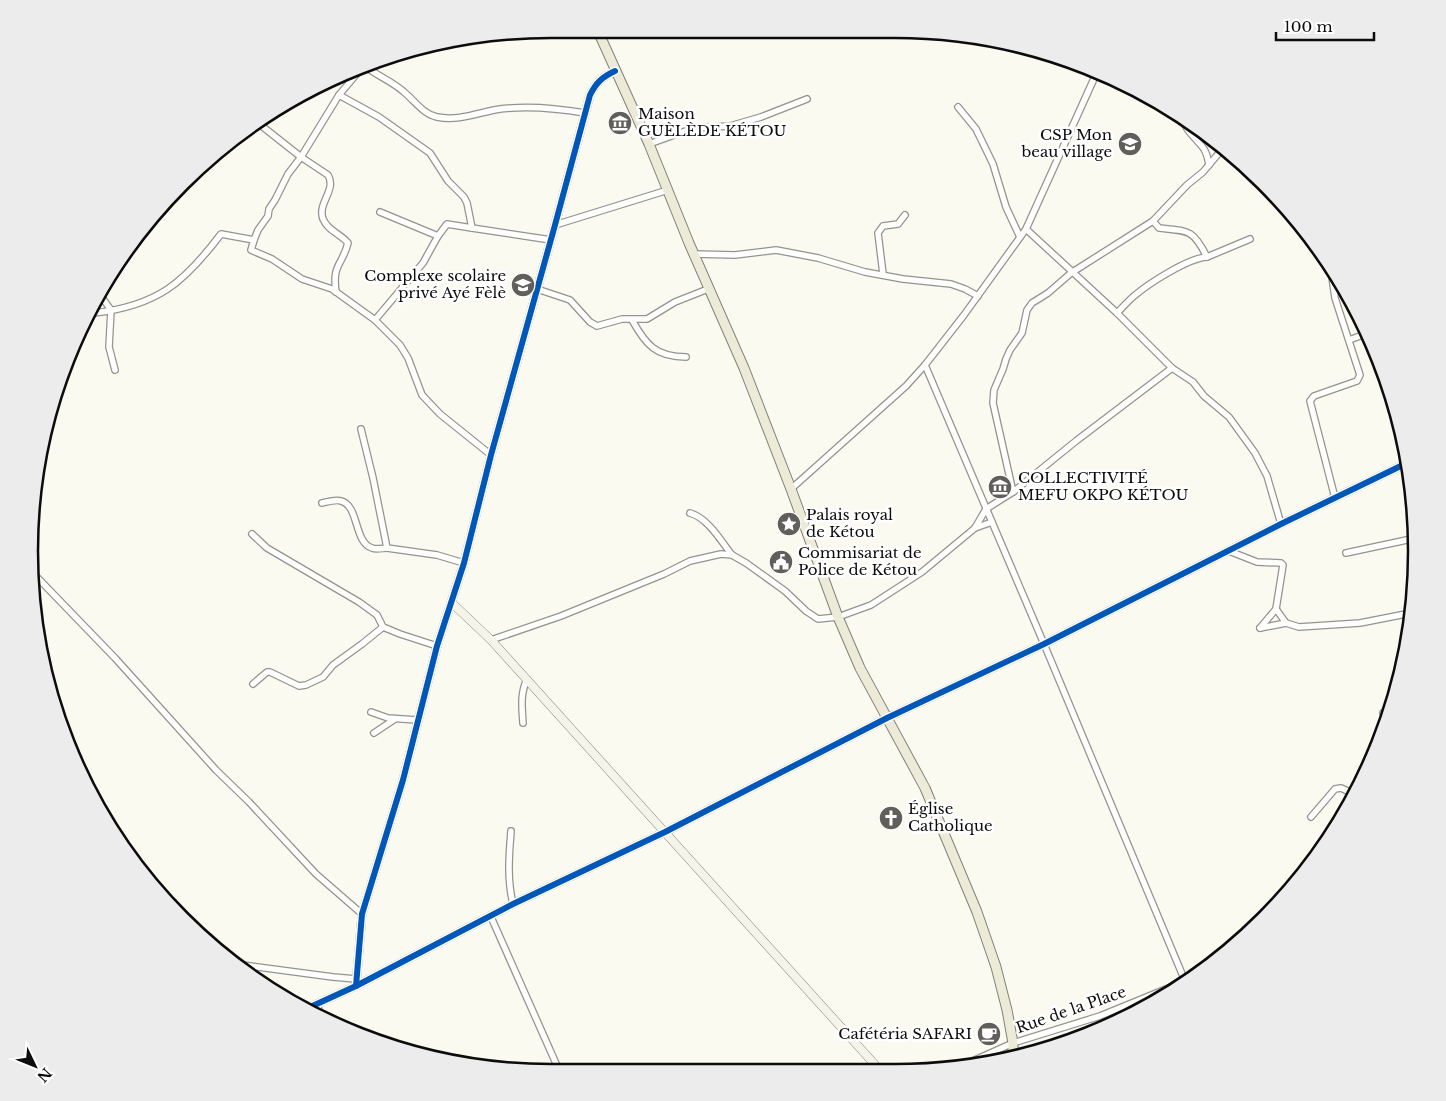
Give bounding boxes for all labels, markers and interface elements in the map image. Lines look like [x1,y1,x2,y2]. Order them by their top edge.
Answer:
scale bar [1276,10,1374,42]
text: 100 m [1284,17,1333,36]
place label: Maison GUÈLÈDE KÉTOU [638,104,786,140]
museum icon: Maison GUÈLÈDE KÉTOU [607,110,633,136]
place label: CSP Mon beau village [1021,125,1112,161]
school or university icon: CSP Mon beau village [1117,131,1143,157]
place label: Complexe scolaire privé Ayé Fèlè [364,266,506,302]
school or university icon: Complexe scolaire privé Ayé Fèlè [510,272,536,298]
place label: COLLECTIVITÉ MEFU OKPO KÉTOU [1018,468,1188,504]
museum icon: COLLECTIVITÉ MEFU OKPO KÉTOU [987,474,1013,500]
place label: Palais royal de Kétou [806,505,893,541]
place icon: Palais royal de Kétou [776,511,802,537]
place label: Commisariat de Police de Kétou [798,543,922,579]
public building icon: Commisariat de Police de Kétou [768,549,794,575]
place label: Église Catholique [908,799,993,835]
church icon: Église Catholique [878,805,904,831]
street label: Rue de la Place [1013,982,1128,1037]
cafe icon: Cafétéria SAFARI [976,1021,1002,1047]
place label: Cafétéria SAFARI [838,1024,972,1043]
north arrow [10,1041,60,1091]
text: N [33,1064,56,1086]

